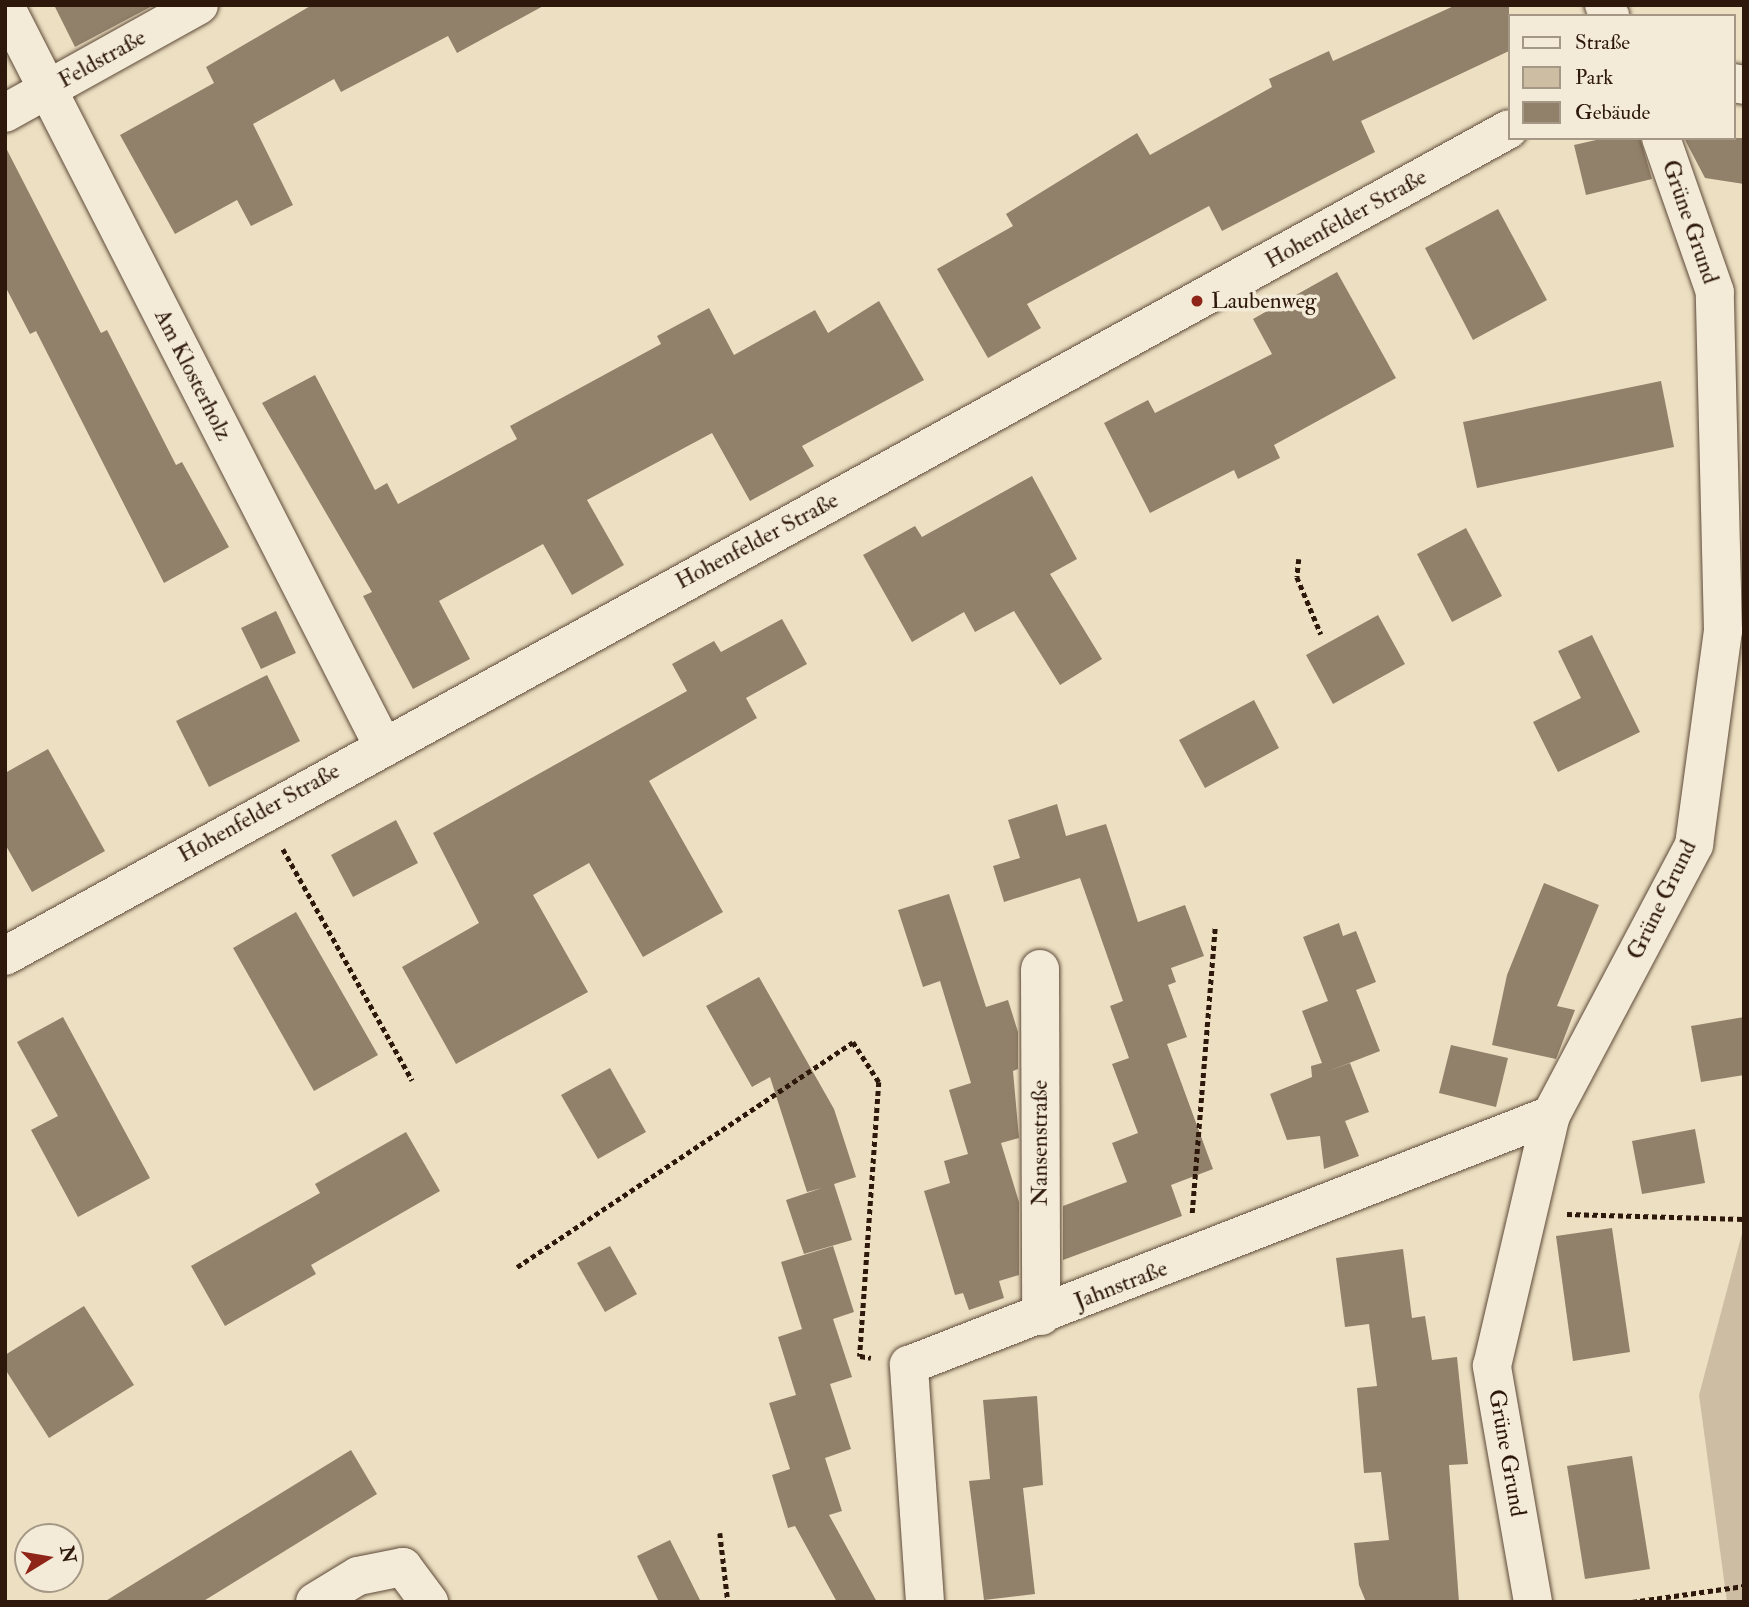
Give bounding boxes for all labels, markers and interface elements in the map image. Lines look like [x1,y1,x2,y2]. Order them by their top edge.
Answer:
legend [1508,14,1735,140]
street label: Feldstraße [53,24,151,94]
text: Straße [1575,29,1630,56]
text: Park [1575,64,1613,91]
text: Gebäude [1575,99,1650,126]
street label: Grüne Grund [1656,157,1724,287]
street label: Hohenfelder Straße [1260,163,1432,275]
place label: Laubenweg [1211,287,1316,315]
marker: Laubenweg [1189,293,1205,309]
street label: Am Klosterholz [148,305,238,445]
street label: Hohenfelder Straße [671,486,843,596]
street label: Hohenfelder Straße [173,757,345,869]
street label: Grüne Grund [1621,836,1703,964]
street label: Nansenstraße [1026,1080,1054,1206]
street label: Jahnstraße [1071,1255,1171,1315]
street label: Grüne Grund [1482,1387,1532,1519]
north arrow [14,1523,84,1593]
text: N [54,1544,81,1565]

